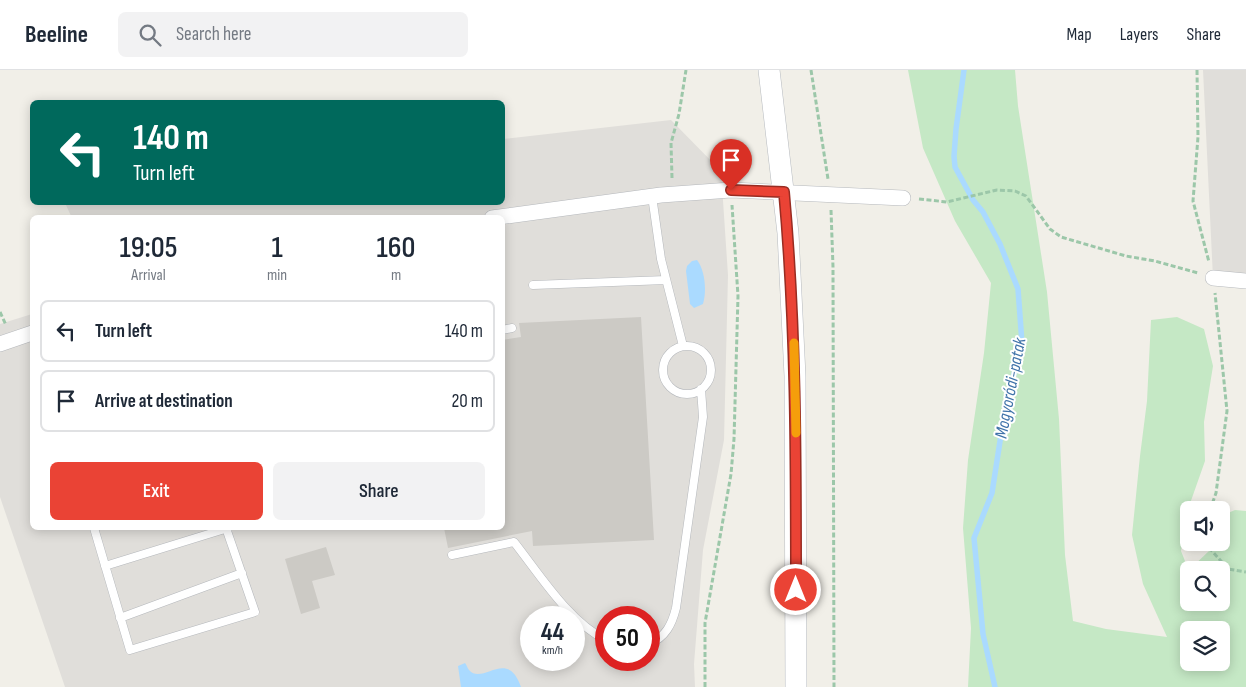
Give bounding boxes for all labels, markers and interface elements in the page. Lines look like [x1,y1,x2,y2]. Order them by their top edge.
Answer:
search box [118,12,468,57]
text: Beeline [25,20,88,49]
icon: search [136,21,164,49]
text: Search here [176,23,251,46]
text: Map [1067,24,1092,45]
text: Layers [1120,24,1159,45]
text: Share [1187,24,1221,45]
text: 140 m [133,117,209,160]
icon: left [50,120,115,185]
pin [710,139,752,190]
icon: arrive [717,146,745,174]
text: Turn left [133,160,195,187]
text: 19:05 [120,230,177,266]
text: 1 [271,230,283,266]
text: 160 [377,230,415,266]
text: Arrival [131,266,166,285]
text: min [267,266,287,285]
text: m [391,266,401,285]
icon: left [52,317,80,345]
text: Turn left [95,320,152,343]
text: 140 m [445,320,483,343]
water label: Mogyoródi-patak [990,335,1031,440]
icon: arrive [52,387,80,415]
text: Arrive at destination [95,390,233,413]
text: 20 m [451,390,483,413]
button: Exit [50,462,263,520]
button: Share [273,462,485,520]
map controls [1180,501,1230,671]
button: sound [1180,501,1230,551]
button: search [1180,561,1230,611]
position arrow [769,563,821,615]
speed limit sign: 50 [595,606,660,671]
text: 44 [541,617,564,648]
button: layers [1180,621,1230,671]
text: km/h [542,643,563,658]

